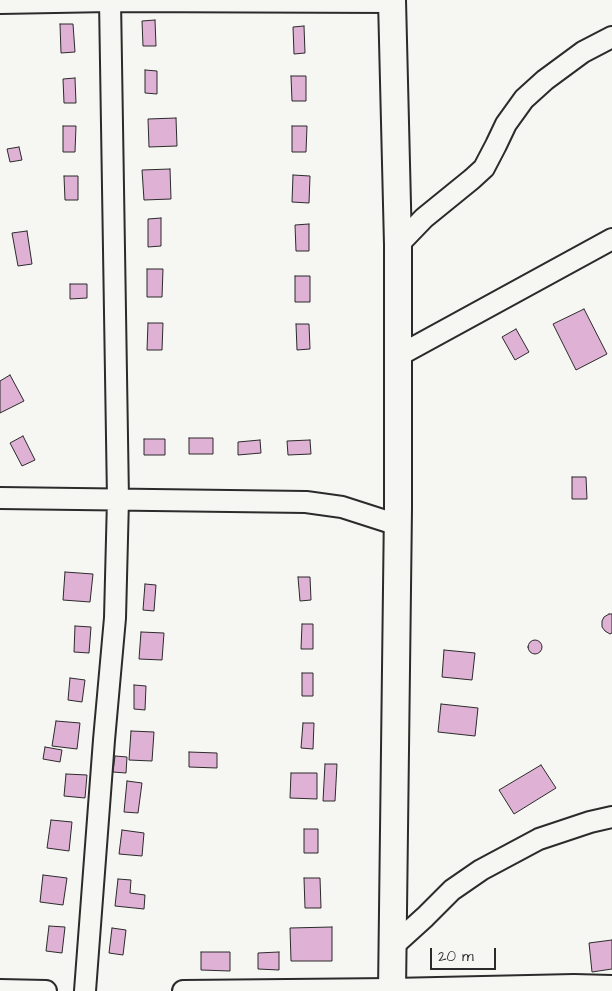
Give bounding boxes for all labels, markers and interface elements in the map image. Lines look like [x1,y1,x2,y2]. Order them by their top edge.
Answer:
scale bar [432,938,498,970]
text: 20 m [438,946,474,967]

